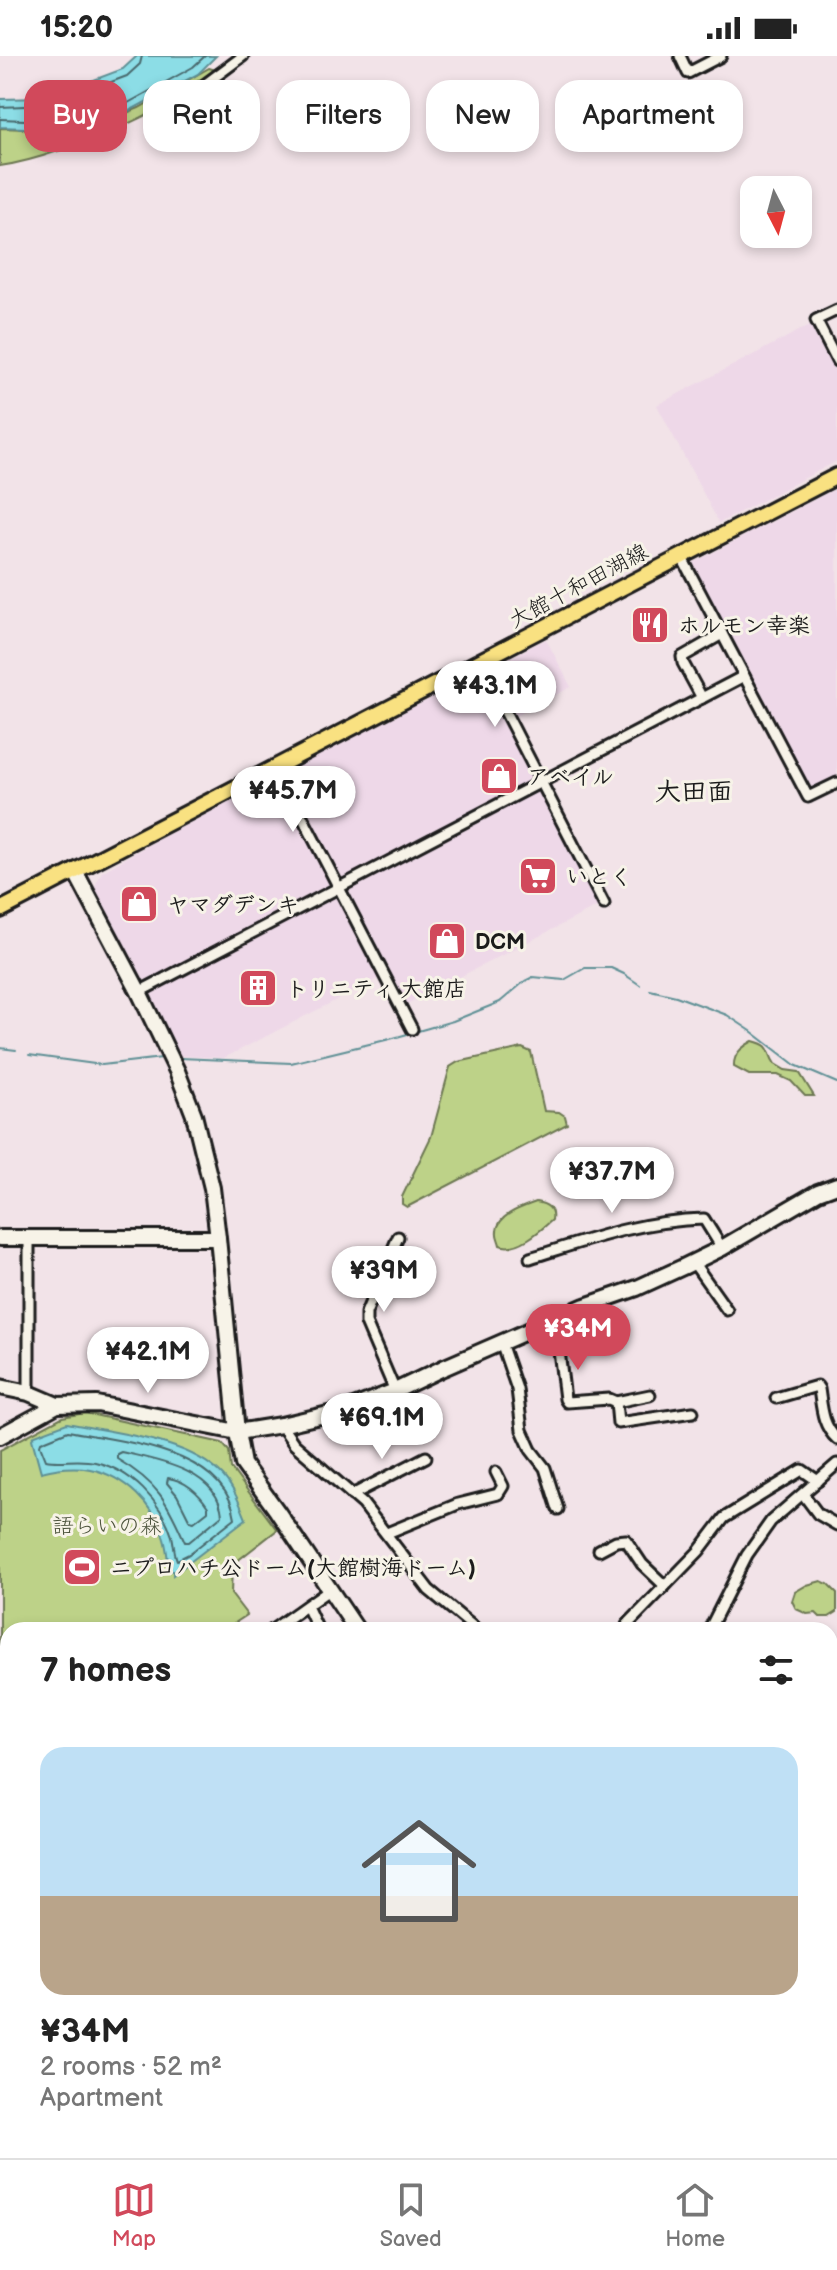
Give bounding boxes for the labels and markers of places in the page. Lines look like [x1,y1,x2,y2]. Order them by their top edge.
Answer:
restaurant icon: ホルモン幸楽 [629,604,671,646]
place label: ホルモン幸楽 [678,613,810,640]
pin: ¥43.1M [430,661,560,729]
shop icon: アベイル [478,755,520,797]
place label: アベイル [527,764,614,791]
pin: ¥45.7M [228,766,358,834]
supermarket icon: いとく [517,855,559,897]
place label: いとく [566,864,632,891]
shop icon: ヤマダデンキ [118,883,160,925]
place label: ヤマダデンキ [167,892,299,919]
shop icon: DCM [426,920,468,962]
place label: DCM [475,929,525,956]
building icon: トリニティ 大館店 [237,967,279,1009]
place label: トリニティ 大館店 [286,976,467,1003]
pin: ¥37.7M [547,1147,677,1215]
pin: ¥39M [337,1246,431,1314]
pin: ¥34M [531,1304,625,1372]
pin: ¥42.1M [83,1327,213,1395]
pin: ¥69.1M [317,1393,447,1461]
sports icon: ニプロハチ公ドーム(大館樹海ドーム) [61,1546,103,1588]
place label: ニプロハチ公ドーム(大館樹海ドーム) [110,1555,476,1582]

